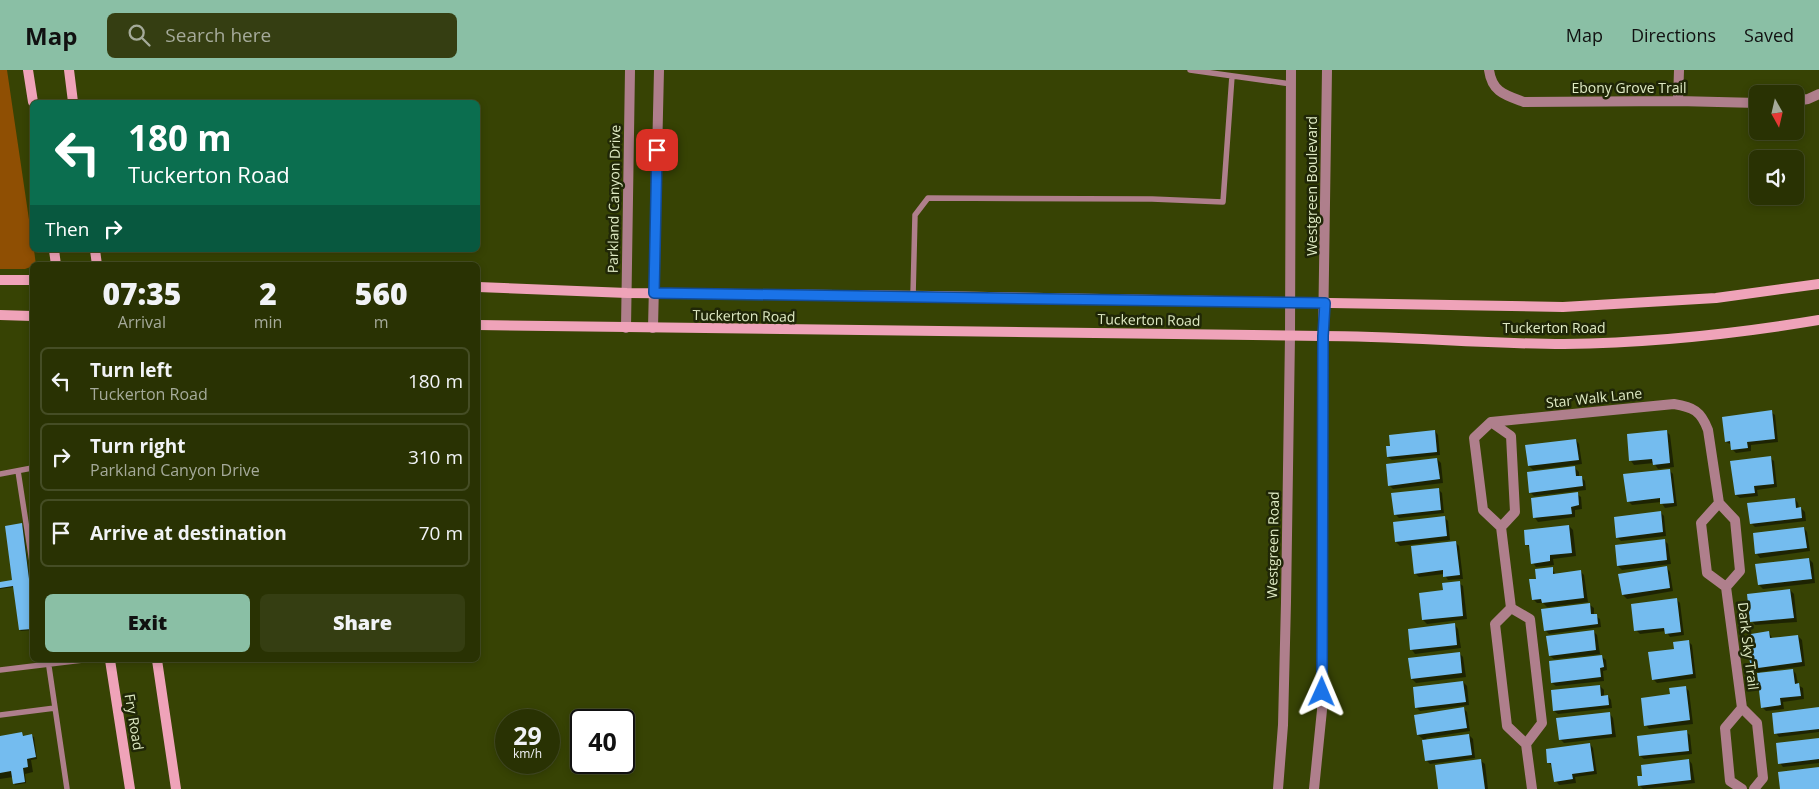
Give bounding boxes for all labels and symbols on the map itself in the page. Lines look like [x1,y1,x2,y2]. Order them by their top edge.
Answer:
street label: Ebony Grove Trail [1571,78,1687,97]
north arrow [1749,85,1804,140]
street label: Westgreen Boulevard [1302,116,1321,256]
street label: Parkland Canyon Drive [603,124,624,273]
pin [636,129,678,171]
street label: Tuckerton Road [692,305,796,326]
street label: Tuckerton Road [1097,309,1201,330]
street label: Tuckerton Road [1503,318,1605,337]
street label: Star Walk Lane [1545,383,1643,412]
street label: Westgreen Road [1262,491,1283,599]
street label: Dark Sky Trail [1734,601,1763,691]
position arrow [1295,665,1347,717]
street label: Fry Road [121,692,148,752]
speed limit sign: 40 [570,709,635,774]

